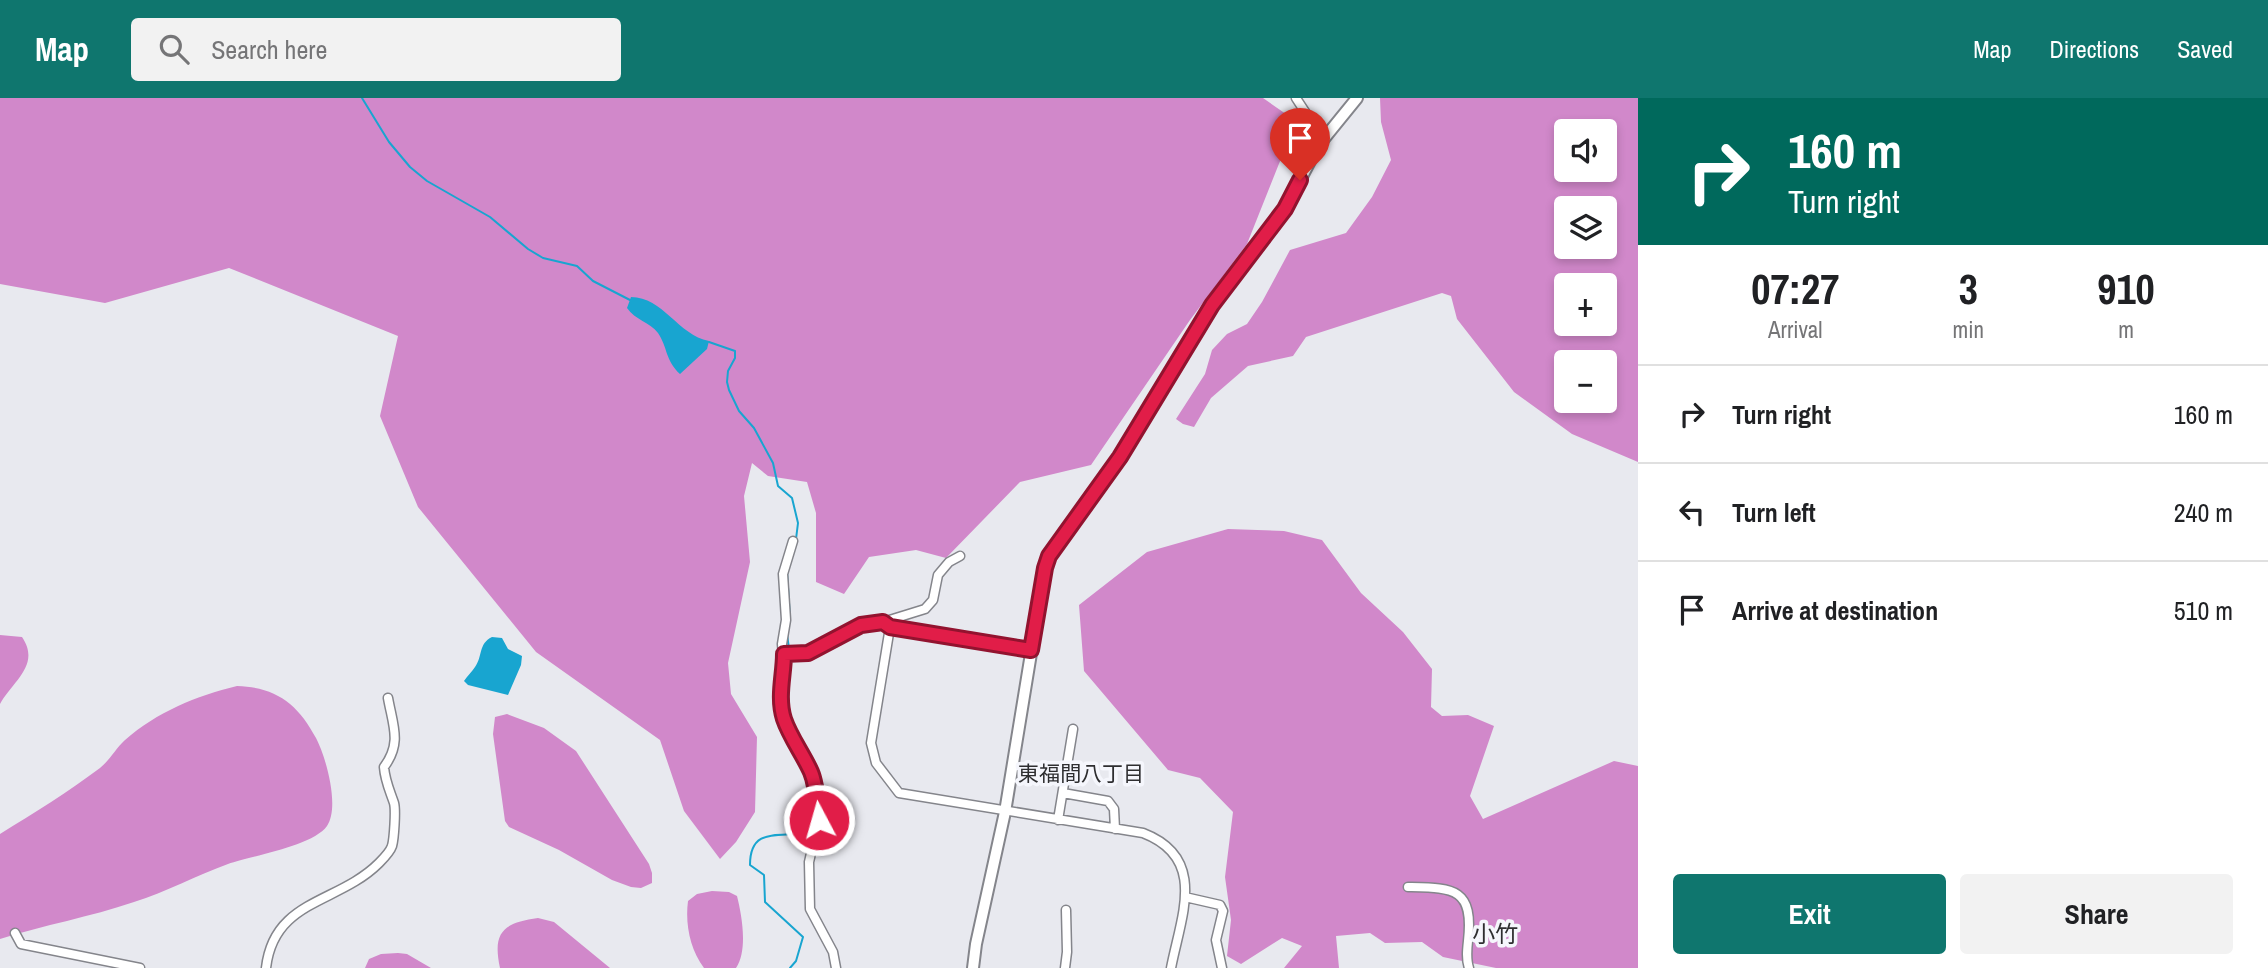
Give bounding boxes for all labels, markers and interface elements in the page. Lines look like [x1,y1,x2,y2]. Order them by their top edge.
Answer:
search box [131,18,621,81]
text: Map [35,27,89,71]
icon: search [155,30,193,68]
text: Search here [211,32,327,67]
text: Map [1973,33,2011,65]
text: Directions [2049,33,2139,65]
text: Saved [2177,33,2233,65]
pin [1270,108,1330,180]
text: 160 m [1788,117,1902,183]
icon: arrive [1281,119,1319,157]
map controls [1554,119,1617,413]
button: sound [1554,119,1617,182]
icon: right [1673,126,1764,217]
text: Turn right [1788,180,1900,223]
button: layers [1554,196,1617,259]
text: 07:27 [1751,261,1839,317]
text: 3 [1959,261,1978,317]
text: 910 [2097,261,2155,317]
button: + [1554,273,1617,336]
text: Arrival [1768,314,1823,345]
text: min [1953,314,1984,345]
text: m [2118,314,2134,345]
button: − [1554,350,1617,413]
icon: right [1673,395,1711,433]
text: Turn right [1732,397,1831,432]
text: 160 m [2174,397,2233,432]
icon: left [1673,493,1711,531]
text: Turn left [1732,495,1816,530]
text: 240 m [2174,495,2233,530]
icon: arrive [1673,591,1711,629]
text: Arrive at destination [1732,593,1938,628]
text: 510 m [2174,593,2233,628]
district label: 東福間八丁目 [1018,759,1144,788]
position arrow [782,783,856,857]
button: Exit [1673,874,1946,954]
button: Share [1960,874,2233,954]
district label: 小竹 [1472,918,1518,949]

